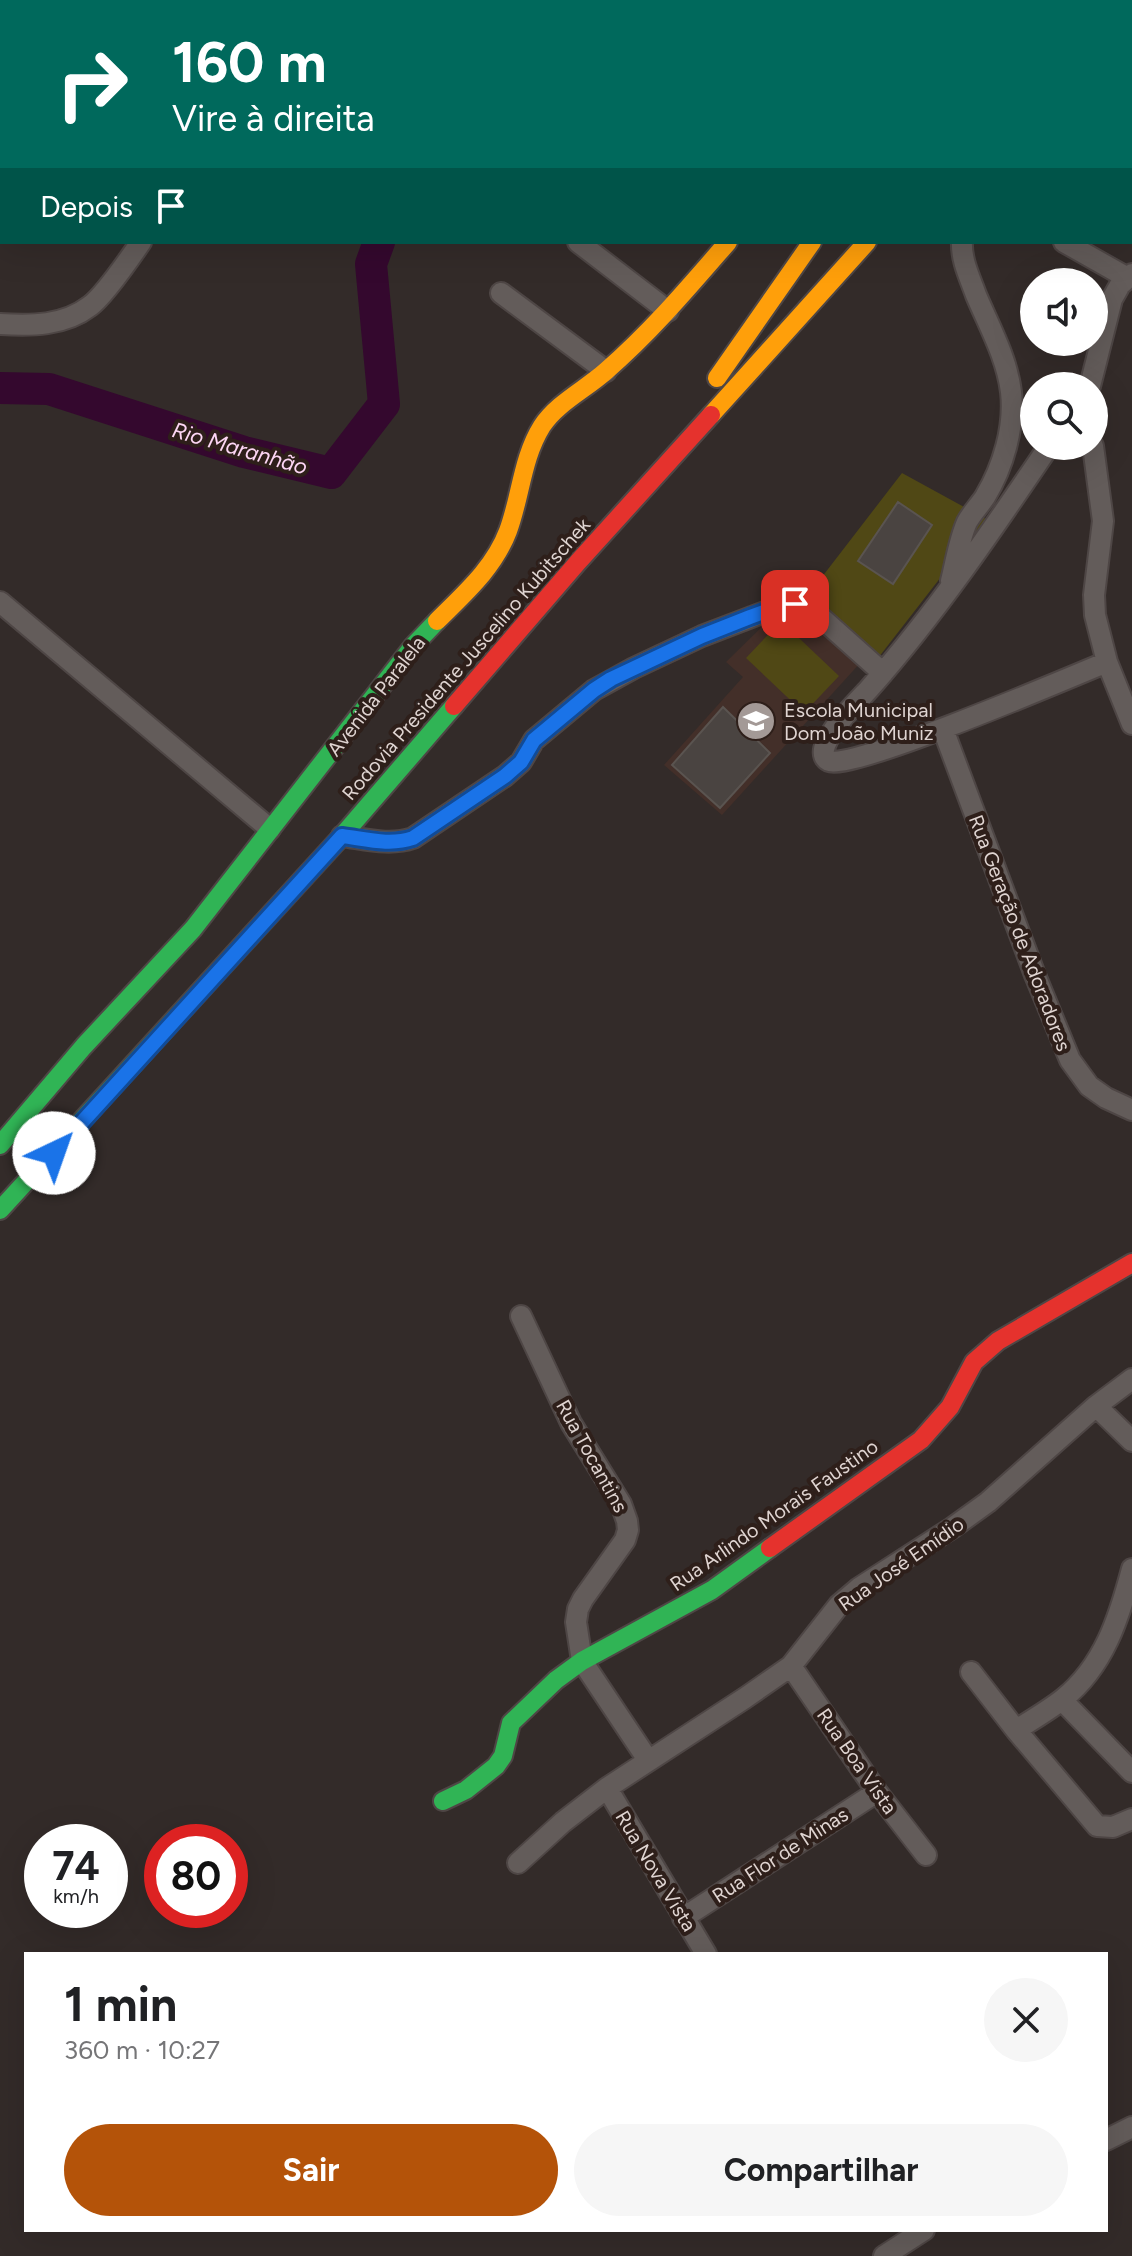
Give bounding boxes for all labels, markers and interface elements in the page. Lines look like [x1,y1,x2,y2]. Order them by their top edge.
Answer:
text: 160 m [172,29,327,96]
icon: right [40,32,144,136]
text: Vire à direita [172,97,375,140]
icon: arrive [149,184,193,228]
text: Depois [40,188,133,225]
map controls [1020,268,1108,460]
button: sound [1020,268,1108,356]
button: search [1020,372,1108,460]
water label: Rio Maranhão [169,416,311,481]
street label: Rodovia Presidente Juscelino Kubitschek [337,513,595,805]
pin [761,570,829,638]
icon: arrive [773,582,817,626]
street label: Avenida Paralela [322,631,430,761]
place label: Escola Municipal Dom João Muniz [784,698,934,745]
school or university icon: Escola Municipal Dom João Muniz [735,700,777,742]
street label: Rua Geração de Adoradores [964,812,1076,1054]
position arrow [12,1111,96,1195]
street label: Rua Tocantins [551,1395,633,1517]
street label: Rua Arlindo Morais Faustino [665,1434,883,1596]
street label: Rua José Emídio [834,1512,968,1616]
street label: Rua Boa Vista [812,1704,902,1818]
street label: Rua Flor de Minas [708,1802,852,1908]
street label: Rua Nova Vista [611,1806,701,1936]
speed limit sign: 80 [144,1824,248,1928]
text: 74 [52,1842,100,1890]
text: km/h [53,1884,99,1908]
text: 1 min [64,1975,177,2033]
button: close [984,1978,1068,2062]
text: 360 m · 10:27 [64,2034,220,2066]
button: Sair [64,2124,558,2216]
button: Compartilhar [574,2124,1068,2216]

